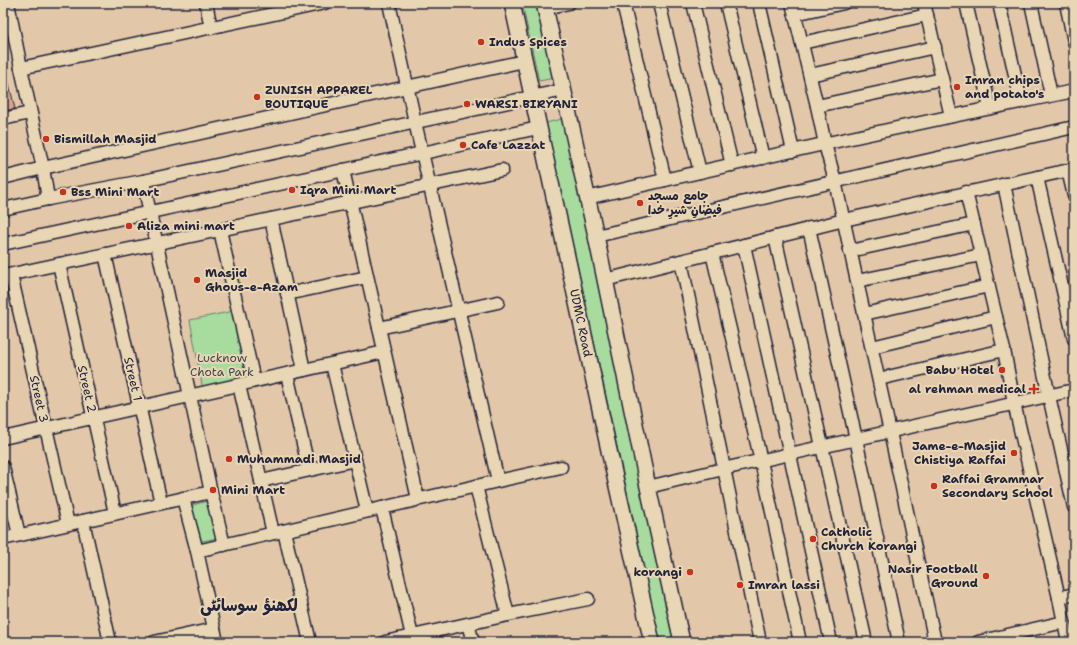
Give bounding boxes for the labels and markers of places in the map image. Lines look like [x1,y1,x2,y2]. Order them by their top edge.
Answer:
place label: Indus Spices [489,34,567,50]
marker: Indus Spices [476,37,486,47]
place label: Imran chips and potato's [965,72,1044,102]
place label: ZUNISH APPAREL BOUTIQUE [265,82,373,112]
marker: Imran chips and potato's [952,82,962,92]
marker: ZUNISH APPAREL BOUTIQUE [252,92,262,102]
place label: WARSI BIRYANI [475,96,578,112]
marker: WARSI BIRYANI [462,99,472,109]
place label: Bismillah Masjid [54,131,157,147]
marker: Bismillah Masjid [41,134,51,144]
place label: Cafe Lazzat [471,137,545,153]
marker: Cafe Lazzat [458,140,468,150]
place label: Iqra Mini Mart [300,182,396,198]
place label: Bss Mini Mart [71,184,159,200]
marker: Iqra Mini Mart [287,185,297,195]
marker: Bss Mini Mart [58,187,68,197]
place label: جامع مسجد فیضانِ شیرِ خدا [648,188,722,219]
marker: جامع مسجد فیضانِ شیرِ خدا [635,198,645,208]
place label: Aliza mini mart [137,218,235,234]
marker: Aliza mini mart [124,221,134,231]
place label: Masjid Ghous-e-Azam [205,265,298,295]
marker: Masjid Ghous-e-Azam [192,275,202,285]
place label: Babu Hotel [926,362,994,378]
marker: Babu Hotel [997,365,1007,375]
place label: al rehman medical [909,381,1026,397]
marker: al rehman medical [1029,384,1039,394]
place label: Jame-e-Masjid Chistiya Raffai [912,438,1006,468]
marker: Jame-e-Masjid Chistiya Raffai [1009,448,1019,458]
place label: Muhammadi Masjid [237,451,361,467]
marker: Muhammadi Masjid [224,454,234,464]
place label: Raffai Grammar Secondary School [942,471,1053,501]
marker: Raffai Grammar Secondary School [929,481,939,491]
place label: Mini Mart [221,482,285,498]
marker: Mini Mart [208,485,218,495]
place label: Catholic Church Korangi [821,524,917,554]
marker: Catholic Church Korangi [808,534,818,544]
place label: Nasir Football Ground [888,561,978,591]
place label: korangi [633,564,682,580]
marker: korangi [685,567,695,577]
marker: Nasir Football Ground [981,571,991,581]
place label: Imran lassi [748,577,820,593]
marker: Imran lassi [735,580,745,590]

